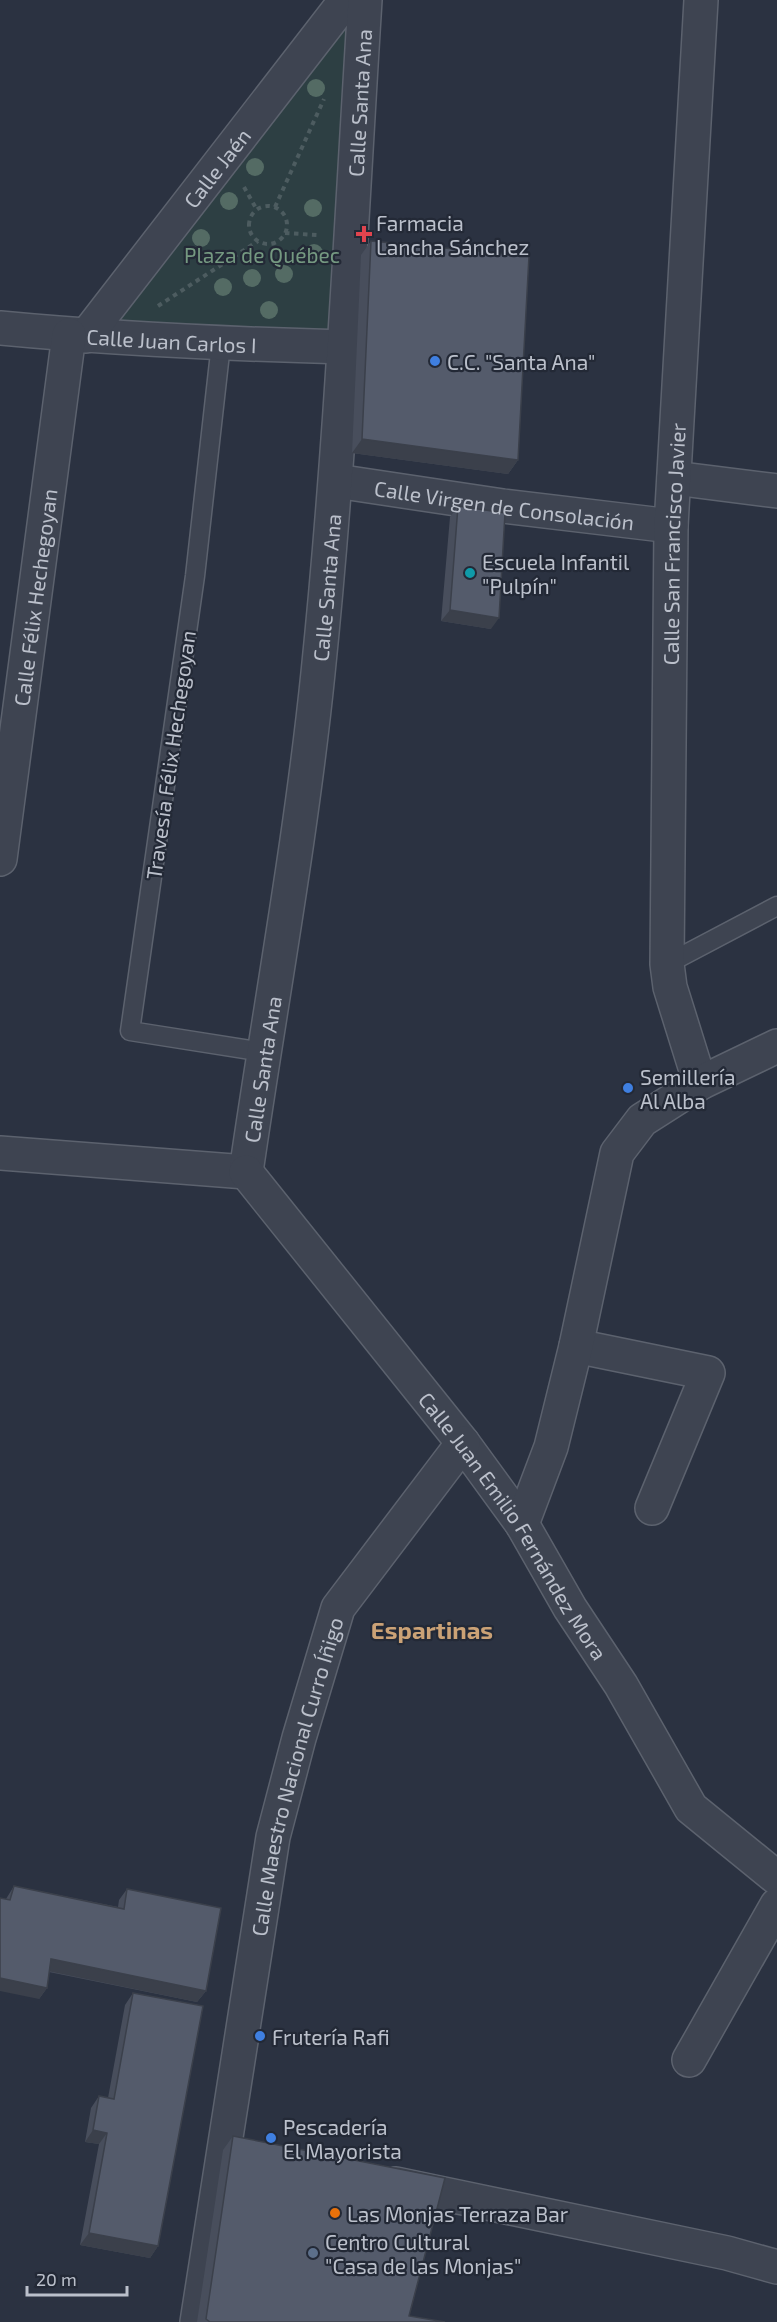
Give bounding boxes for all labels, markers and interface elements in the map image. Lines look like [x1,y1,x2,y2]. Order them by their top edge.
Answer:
street label: Calle Santa Ana [342,28,376,177]
street label: Calle Jaén [178,123,255,212]
place label: Farmacia Lancha Sánchez [376,210,529,259]
marker: Farmacia Lancha Sánchez [357,227,371,241]
park label: Plaza de Québec [184,242,340,268]
street label: Calle Juan Carlos I [86,323,257,357]
place label: C.C. "Santa Ana" [447,349,596,374]
marker: C.C. "Santa Ana" [428,354,442,368]
street label: Calle San Francisco Javier [657,421,689,665]
street label: Calle Virgen de Consolación [373,474,636,534]
street label: Calle Félix Hechegoyan [8,487,61,707]
street label: Calle Santa Ana [307,513,345,663]
place label: Escuela Infantil "Pulpín" [482,549,630,598]
marker: Escuela Infantil "Pulpín" [463,566,477,580]
street label: Travesía Félix Hechegoyan [140,629,200,881]
street label: Calle Santa Ana [238,994,285,1144]
place label: Semillería Al Alba [640,1064,736,1113]
marker: Semillería Al Alba [621,1081,635,1095]
street label: Calle Juan Emilio Fernández Mora [414,1387,613,1664]
street label: Calle Maestro Nacional Curro Íñigo [245,1614,347,1938]
district label: Espartinas [371,1615,493,1644]
place label: Frutería Rafi [272,2024,390,2049]
marker: Frutería Rafi [253,2029,267,2043]
place label: Pescadería El Mayorista [283,2114,402,2163]
marker: Pescadería El Mayorista [264,2131,278,2145]
place label: Las Monjas Terraza Bar [347,2201,569,2227]
marker: Las Monjas Terraza Bar [328,2206,342,2220]
place label: Centro Cultural "Casa de las Monjas" [325,2229,521,2279]
marker: Centro Cultural "Casa de las Monjas" [306,2246,320,2260]
scale bar [27,2259,128,2297]
text: 20 m [36,2268,77,2290]

